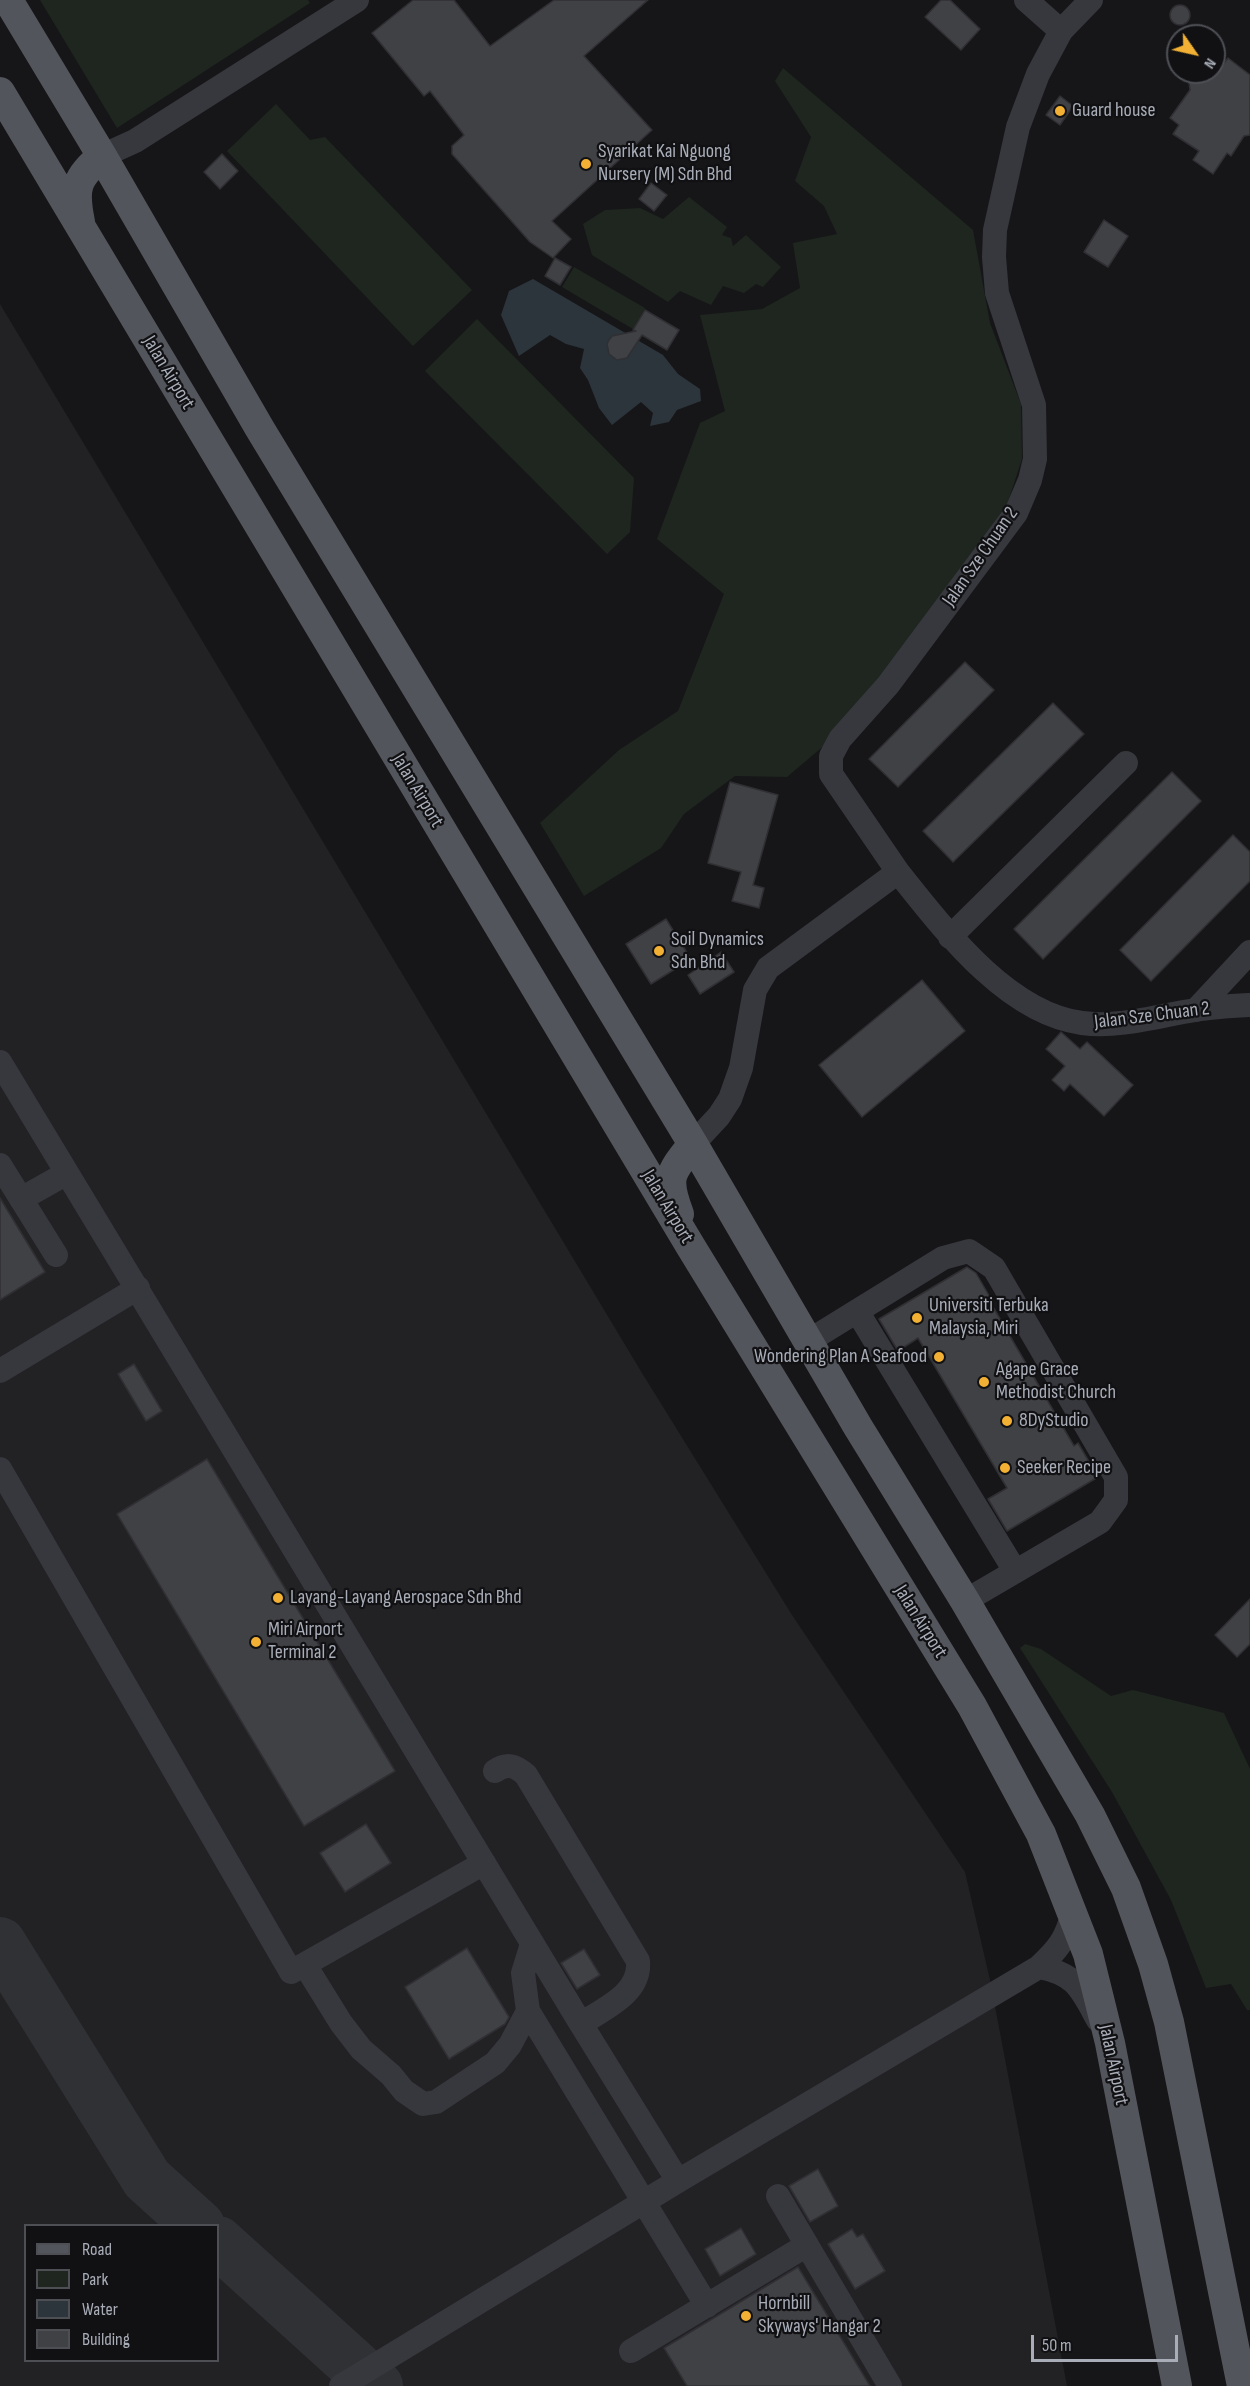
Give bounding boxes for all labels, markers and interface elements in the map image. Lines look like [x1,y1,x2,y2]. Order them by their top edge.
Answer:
north arrow [1166,24,1226,84]
text: N [1199,54,1220,72]
place label: Guard house [1072,99,1155,123]
marker: Guard house [1053,104,1067,118]
place label: Syarikat Kai Nguong Nursery (M) Sdn Bhd [598,140,732,187]
marker: Syarikat Kai Nguong Nursery (M) Sdn Bhd [579,157,593,171]
street label: Jalan Airport [137,332,199,414]
street label: Jalan Sze Chuan 2 [938,503,1024,611]
street label: Jalan Airport [386,750,448,832]
place label: Soil Dynamics Sdn Bhd [671,928,764,975]
marker: Soil Dynamics Sdn Bhd [652,944,666,958]
street label: Jalan Sze Chuan 2 [1093,997,1211,1035]
street label: Jalan Airport [636,1166,698,1248]
place label: Universiti Terbuka Malaysia, Miri [929,1294,1049,1341]
marker: Universiti Terbuka Malaysia, Miri [910,1311,924,1325]
place label: Wondering Plan A Seafood [754,1345,927,1369]
marker: Wondering Plan A Seafood [932,1350,946,1364]
place label: Agape Grace Methodist Church [996,1358,1116,1405]
marker: Agape Grace Methodist Church [977,1375,991,1389]
place label: 8DyStudio [1019,1409,1089,1433]
marker: 8DyStudio [1000,1414,1014,1428]
place label: Seeker Recipe [1017,1456,1111,1480]
marker: Seeker Recipe [998,1461,1012,1475]
street label: Jalan Airport [888,1581,952,1663]
place label: Layang-Layang Aerospace Sdn Bhd [290,1586,522,1610]
marker: Layang-Layang Aerospace Sdn Bhd [271,1591,285,1605]
place label: Miri Airport Terminal 2 [268,1618,343,1665]
marker: Miri Airport Terminal 2 [249,1635,263,1649]
street label: Jalan Airport [1093,2023,1133,2107]
legend [24,2224,219,2362]
text: Road [82,2239,112,2260]
text: Park [82,2269,108,2290]
place label: Hornbill Skyways' Hangar 2 [758,2292,881,2339]
text: Water [82,2299,118,2320]
marker: Hornbill Skyways' Hangar 2 [739,2309,753,2323]
scale bar [1034,2323,1181,2361]
text: Building [82,2329,130,2350]
text: 50 m [1042,2335,1072,2356]

